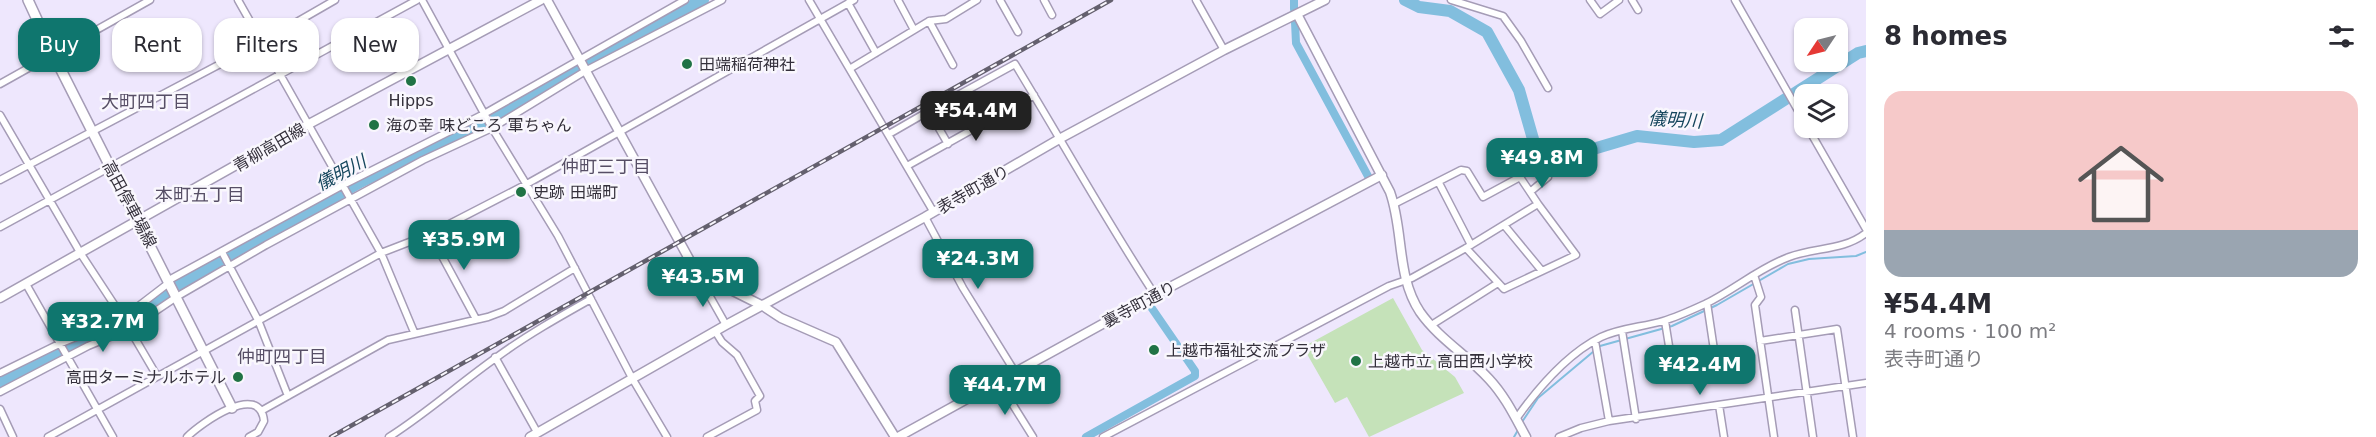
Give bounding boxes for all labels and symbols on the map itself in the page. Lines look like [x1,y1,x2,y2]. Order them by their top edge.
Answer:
north arrow [1794,18,1848,72]
place label: 田端稲荷神社 [699,55,795,74]
marker: 田端稲荷神社 [680,57,694,71]
marker: Hipps [404,74,418,88]
district label: 大町四丁目 [101,91,191,112]
place label: Hipps [388,91,434,110]
pin: ¥54.4M [927,91,1025,142]
water label: 儀明川 [1648,108,1705,132]
place label: 海の幸 味どころ 軍ちゃん [386,116,572,135]
marker: 海の幸 味どころ 軍ちゃん [367,118,381,132]
street label: 青柳高田線 [230,119,309,176]
pin: ¥49.8M [1493,138,1591,189]
water label: 儀明川 [312,150,371,195]
district label: 仲町三丁目 [561,156,651,177]
street label: 高田停車場線 [99,157,160,251]
street label: 表寺町通り [934,161,1013,218]
place label: 史跡 田端町 [533,183,618,202]
district label: 本町五丁目 [155,184,245,205]
marker: 史跡 田端町 [514,185,528,199]
pin: ¥35.9M [415,220,513,271]
pin: ¥24.3M [929,239,1027,290]
pin: ¥43.5M [654,257,752,308]
street label: 裏寺町通り [1099,277,1179,332]
pin: ¥32.7M [54,302,152,353]
place label: 上越市福祉交流プラザ [1166,341,1326,360]
marker: 上越市福祉交流プラザ [1147,343,1161,357]
pin: ¥42.4M [1651,345,1749,396]
district label: 仲町四丁目 [237,346,327,367]
place label: 上越市立 高田西小学校 [1368,352,1533,371]
marker: 上越市立 高田西小学校 [1349,354,1363,368]
pin: ¥44.7M [956,365,1054,416]
place label: 高田ターミナルホテル [66,368,226,387]
marker: 高田ターミナルホテル [231,370,245,384]

